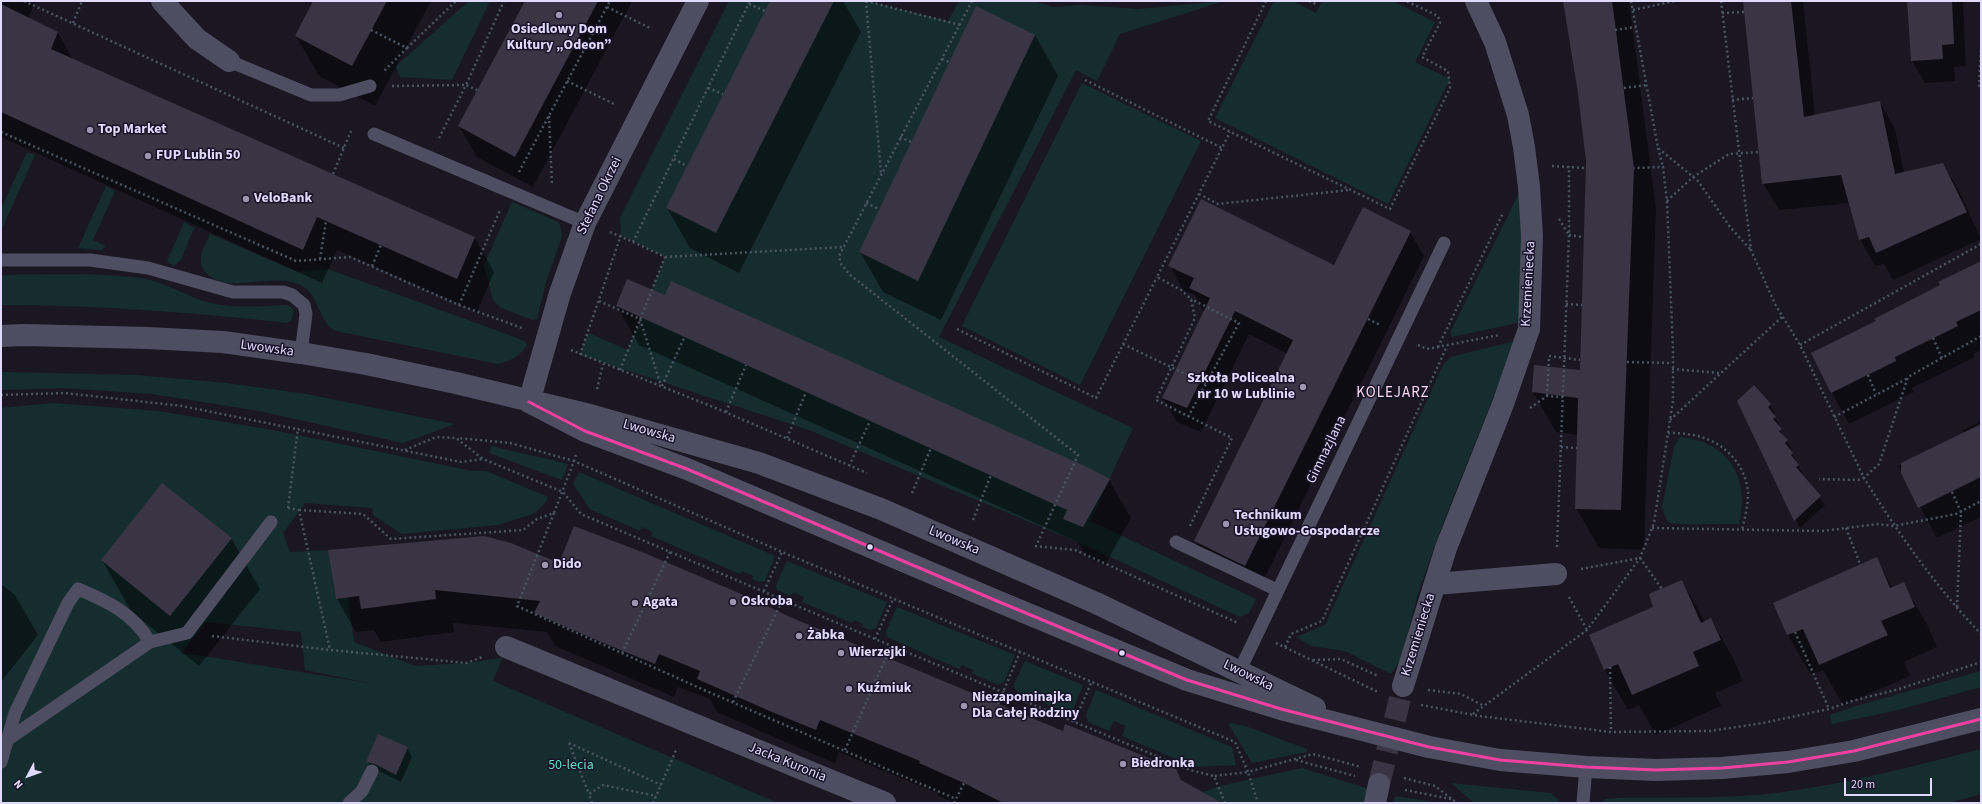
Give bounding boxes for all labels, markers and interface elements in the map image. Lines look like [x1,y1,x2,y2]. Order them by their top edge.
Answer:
marker: Osiedlowy Dom Kultury „Odeon” [554,10,564,20]
place label: Osiedlowy Dom Kultury „Odeon” [507,22,611,54]
place label: Top Market [98,122,167,138]
marker: Top Market [85,125,95,135]
place label: FUP Lublin 50 [156,148,240,164]
marker: FUP Lublin 50 [143,151,153,161]
street label: Stefana Okrzei [574,154,626,238]
place label: VeloBank [254,191,312,207]
marker: VeloBank [241,194,251,204]
street label: Krzemieniecka [1518,241,1540,327]
street label: Lwowska [239,337,295,361]
place label: Szkoła Policealna nr 10 w Lublinie [1187,371,1295,404]
marker: Szkoła Policealna nr 10 w Lublinie [1298,382,1308,392]
district label: KOLEJARZ [1356,385,1430,403]
street label: Gimnazjlana [1303,413,1351,487]
street label: Lwowska [621,417,677,447]
place label: Technikum Usługowo-Gospodarcze [1234,508,1380,540]
marker: Technikum Usługowo-Gospodarcze [1221,519,1231,529]
street label: Lwowska [926,523,982,559]
unlabelled marker [865,542,875,552]
place label: Dido [553,557,582,573]
marker: Dido [540,560,550,570]
street label: Krzemieniecka [1398,591,1440,679]
place label: Oskroba [741,594,793,610]
place label: Agata [643,595,678,611]
marker: Oskroba [728,597,738,607]
marker: Agata [630,598,640,608]
place label: Żabka [807,628,845,644]
marker: Żabka [794,631,804,641]
place label: Wierzejki [849,645,906,661]
marker: Wierzejki [836,648,846,658]
unlabelled marker [1117,648,1127,658]
street label: Lwowska [1220,657,1276,695]
place label: Kuźmiuk [857,681,911,697]
marker: Kuźmiuk [844,684,854,694]
place label: Niezapominajka Dla Całej Rodziny [972,690,1079,722]
marker: Niezapominajka Dla Całej Rodziny [959,701,969,711]
street label: Jacka Kuronia [745,740,829,786]
north arrow [8,756,48,796]
place label: Biedronka [1131,756,1195,772]
park label: 50-lecia [548,758,594,774]
marker: Biedronka [1118,759,1128,769]
scale bar [1846,770,1934,796]
text: 20 m [1851,776,1875,793]
text: N [11,777,27,792]

